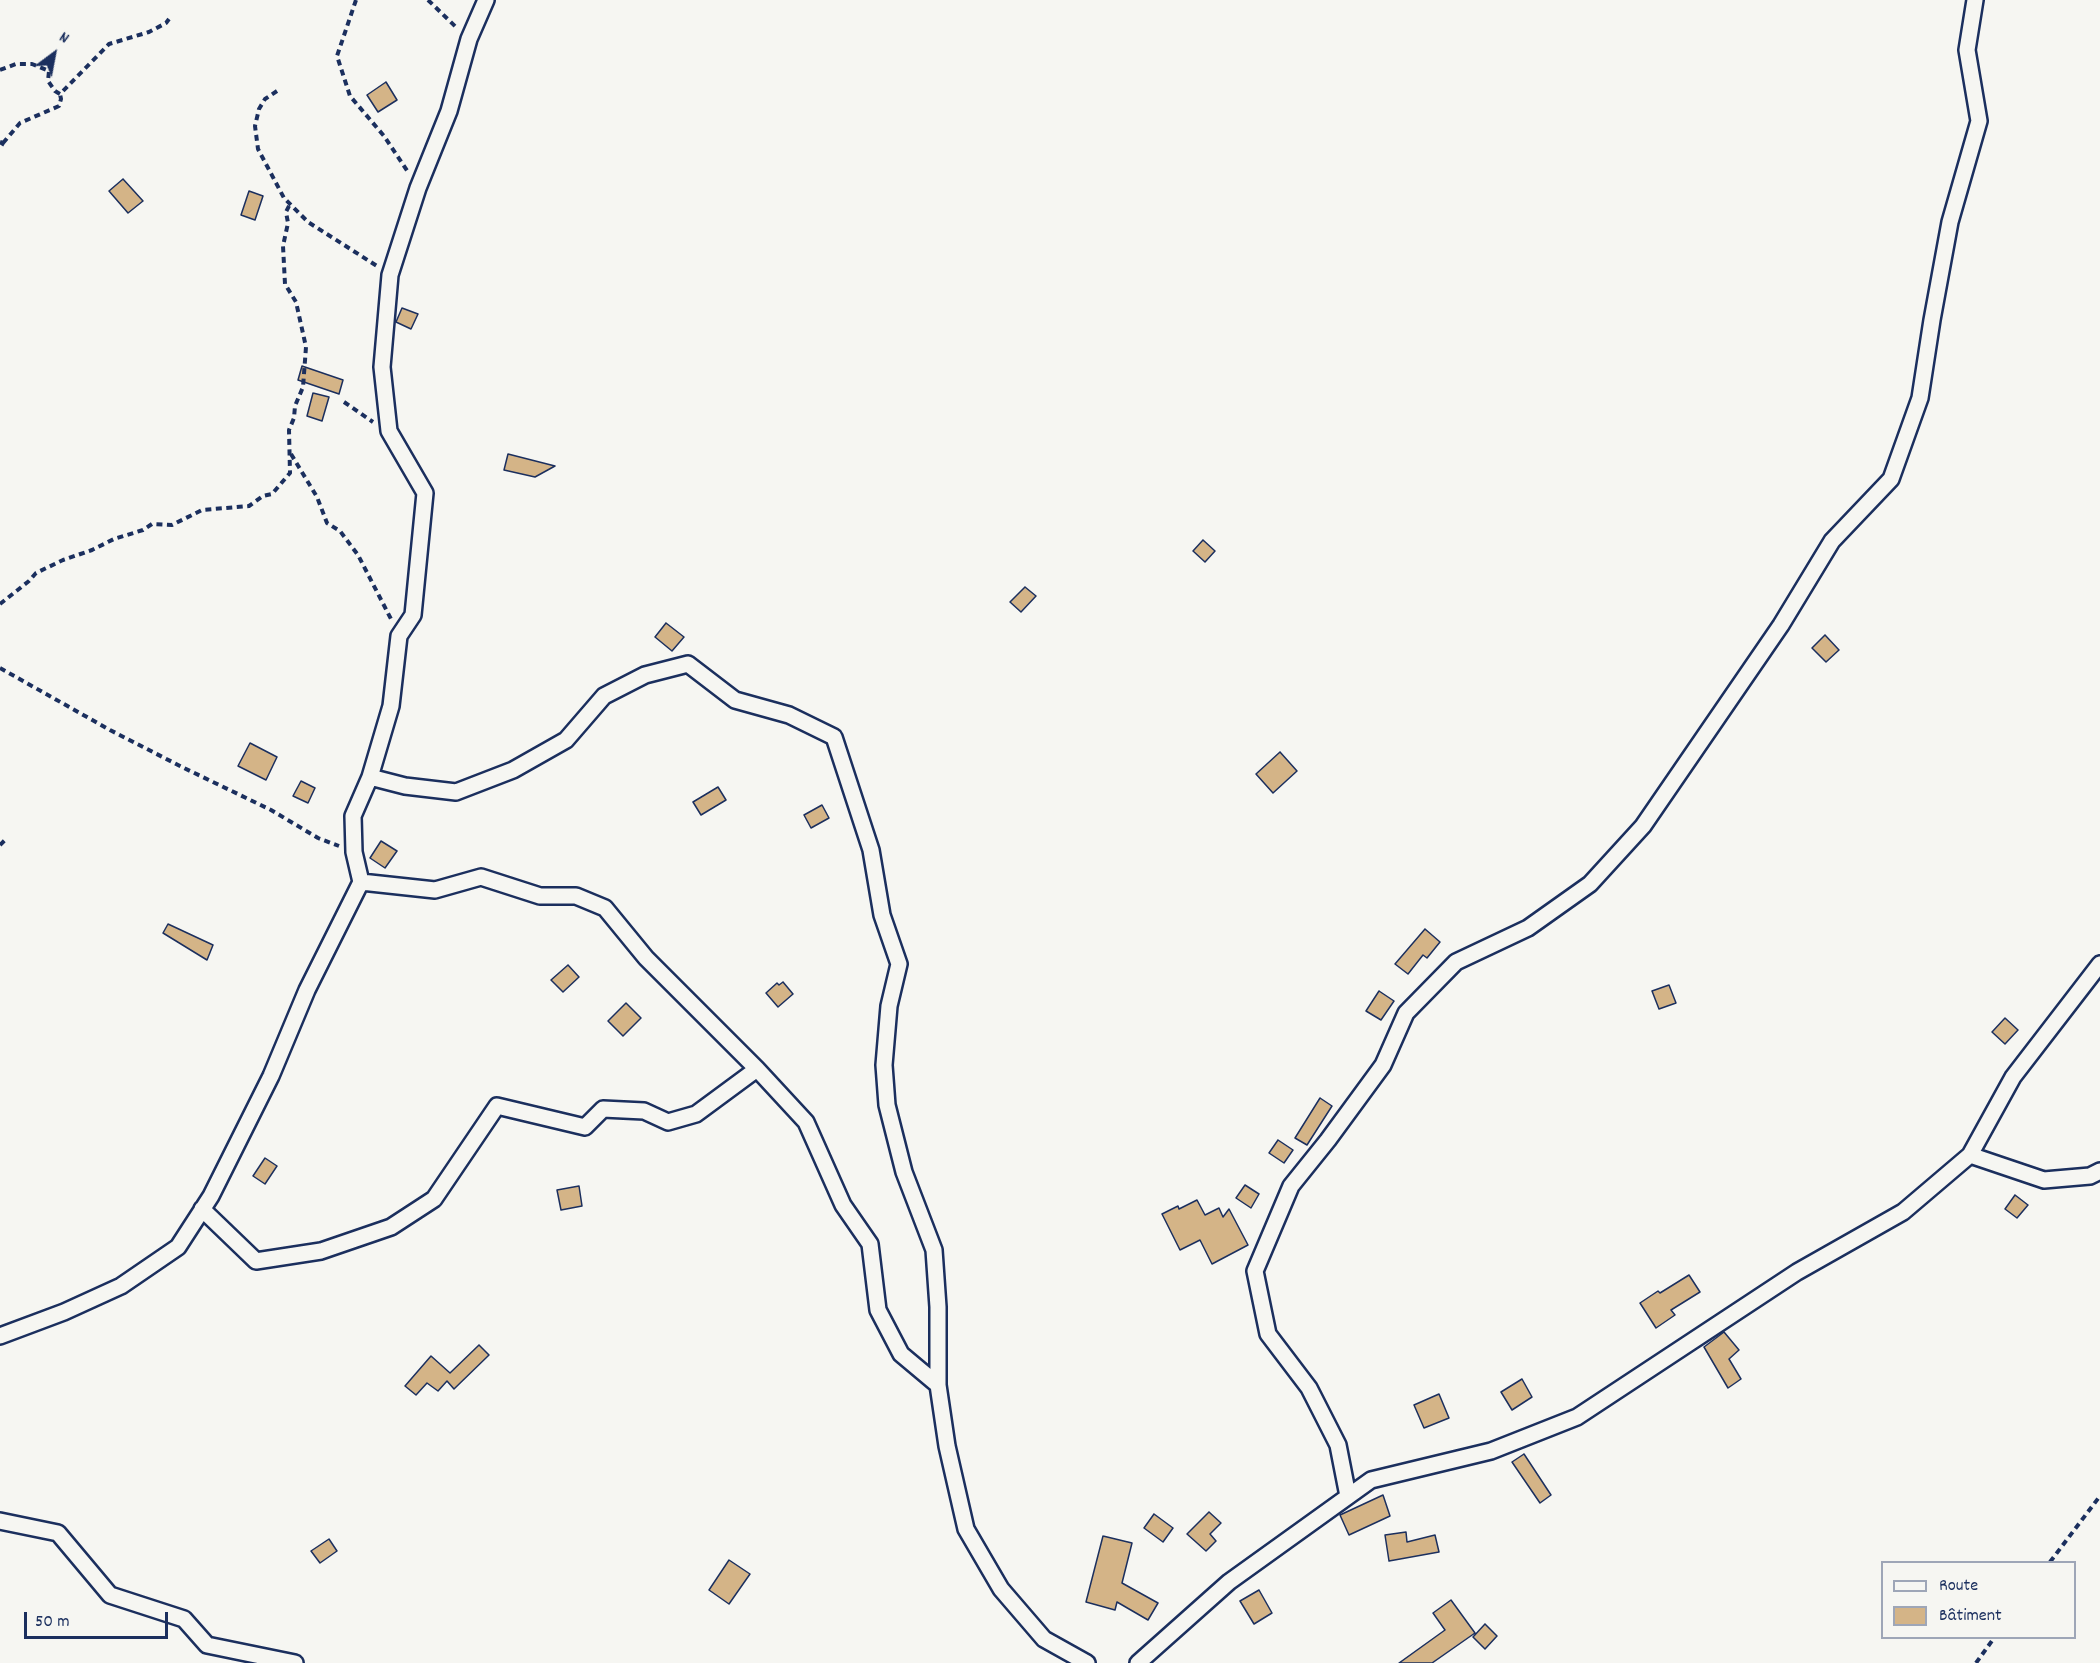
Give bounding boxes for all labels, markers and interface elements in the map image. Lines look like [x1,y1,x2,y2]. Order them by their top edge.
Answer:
north arrow [24,24,84,84]
text: N [54,26,73,50]
legend [1881,1561,2076,1639]
text: Route [1939,1574,1978,1599]
scale bar [27,1600,171,1638]
text: Bâtiment [1939,1604,2002,1629]
text: 50 m [35,1610,70,1635]

